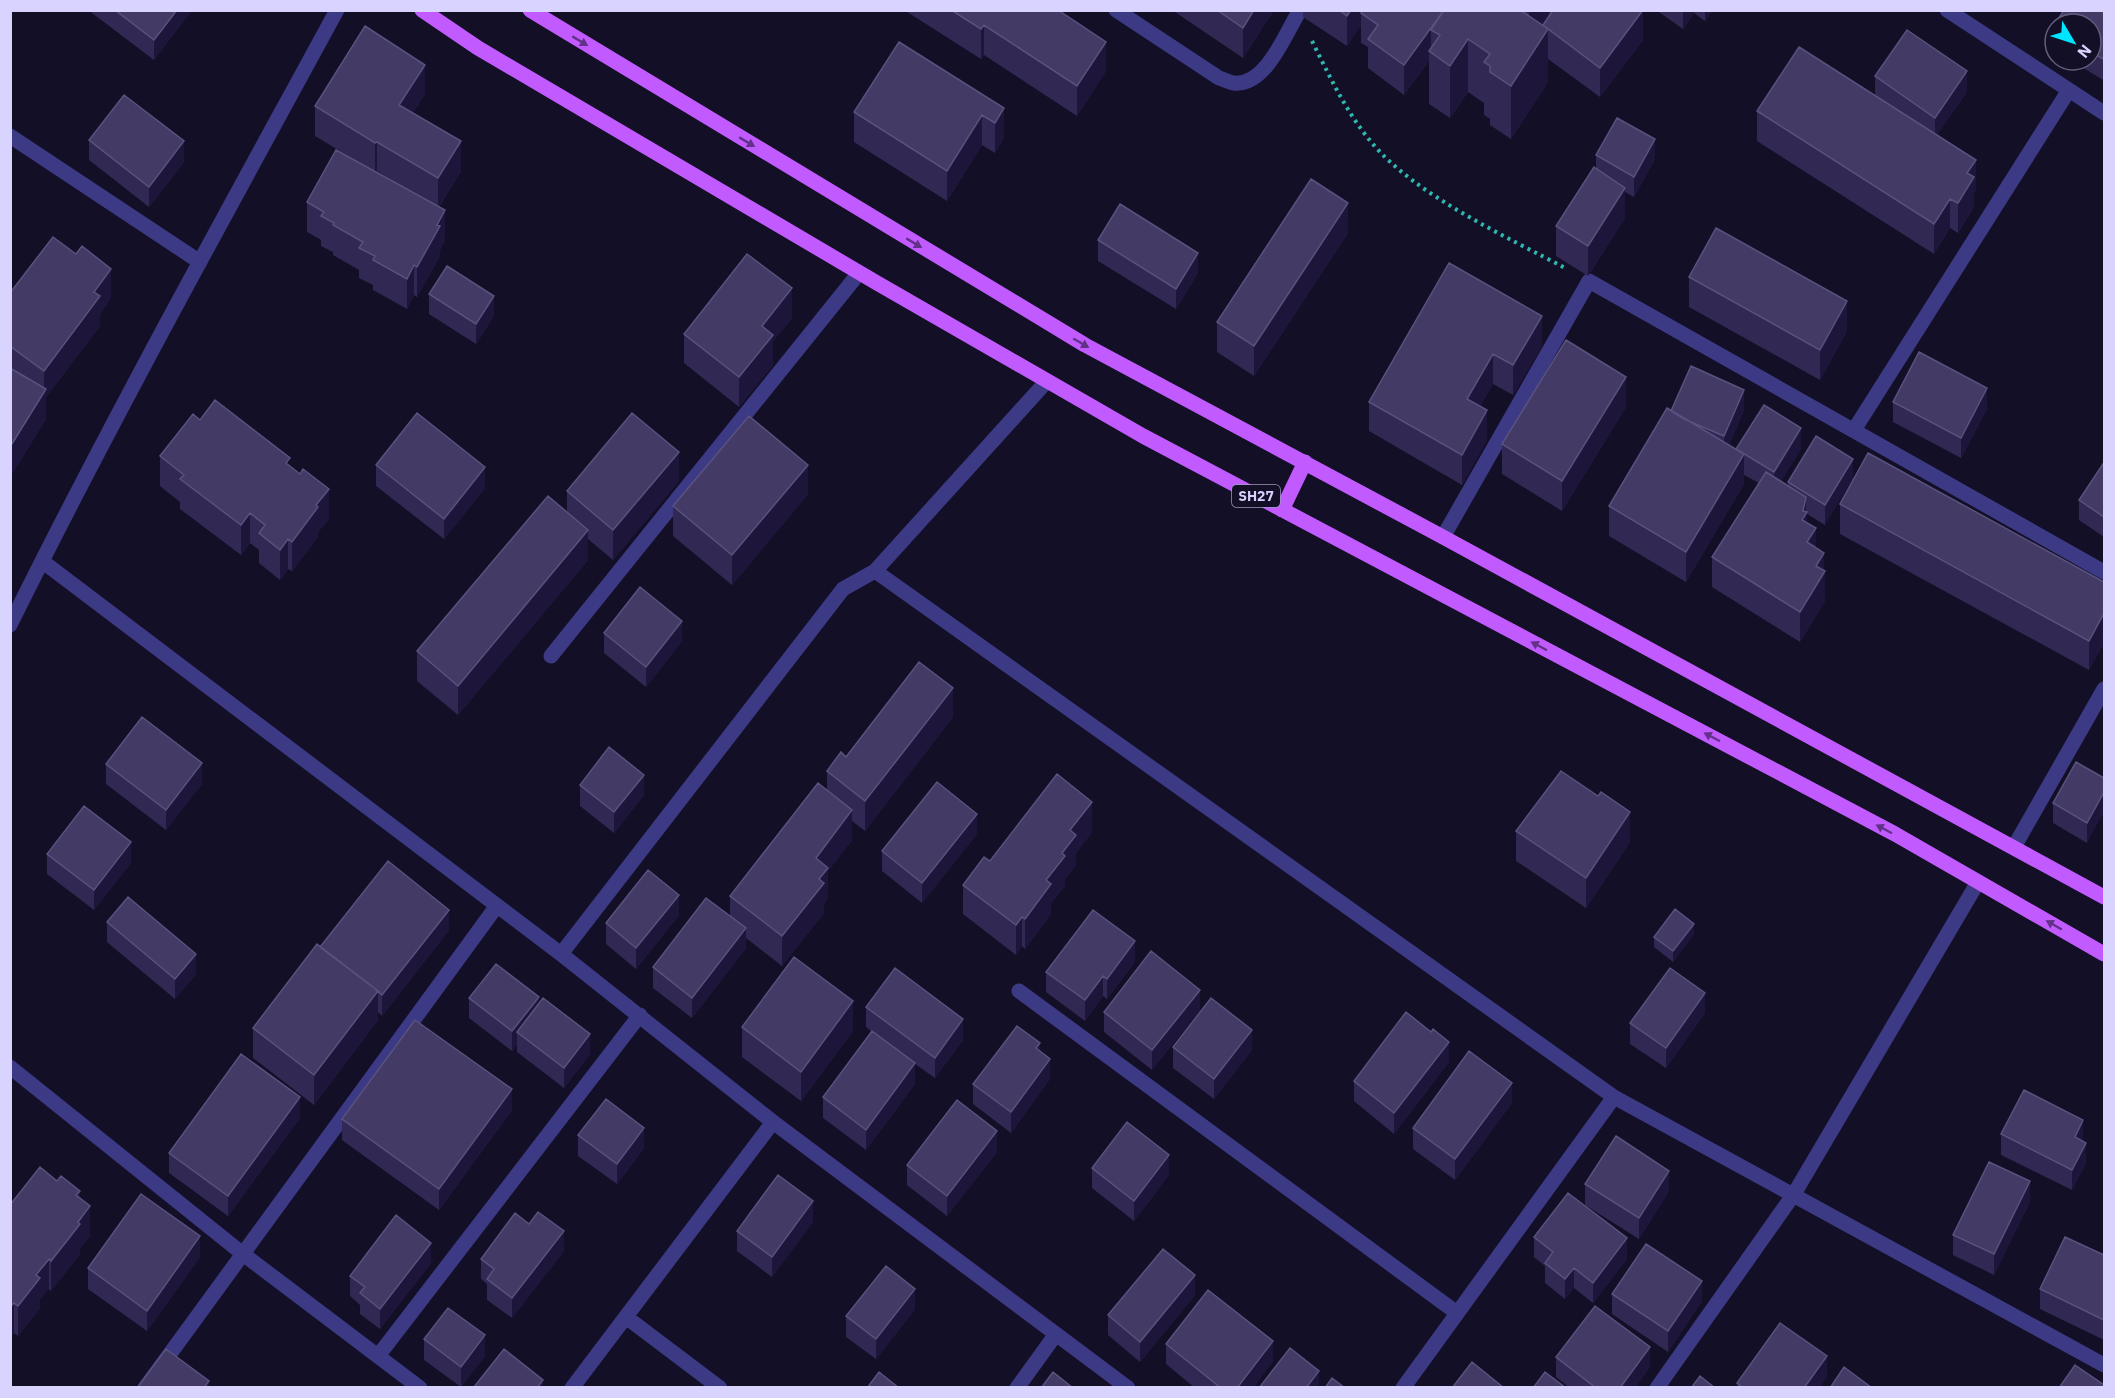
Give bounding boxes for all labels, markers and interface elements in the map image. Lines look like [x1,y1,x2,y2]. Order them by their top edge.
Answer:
north arrow [2043,12,2103,72]
one-way arrow [572,35,588,46]
text: N [2073,41,2096,62]
one-way arrow [739,136,755,147]
one-way arrow [906,237,922,248]
one-way arrow [1073,337,1089,348]
road number: SH27 [1232,485,1280,507]
one-way arrow [1531,641,1548,651]
one-way arrow [1703,732,1720,742]
one-way arrow [1875,824,1892,834]
one-way arrow [2045,920,2062,930]

